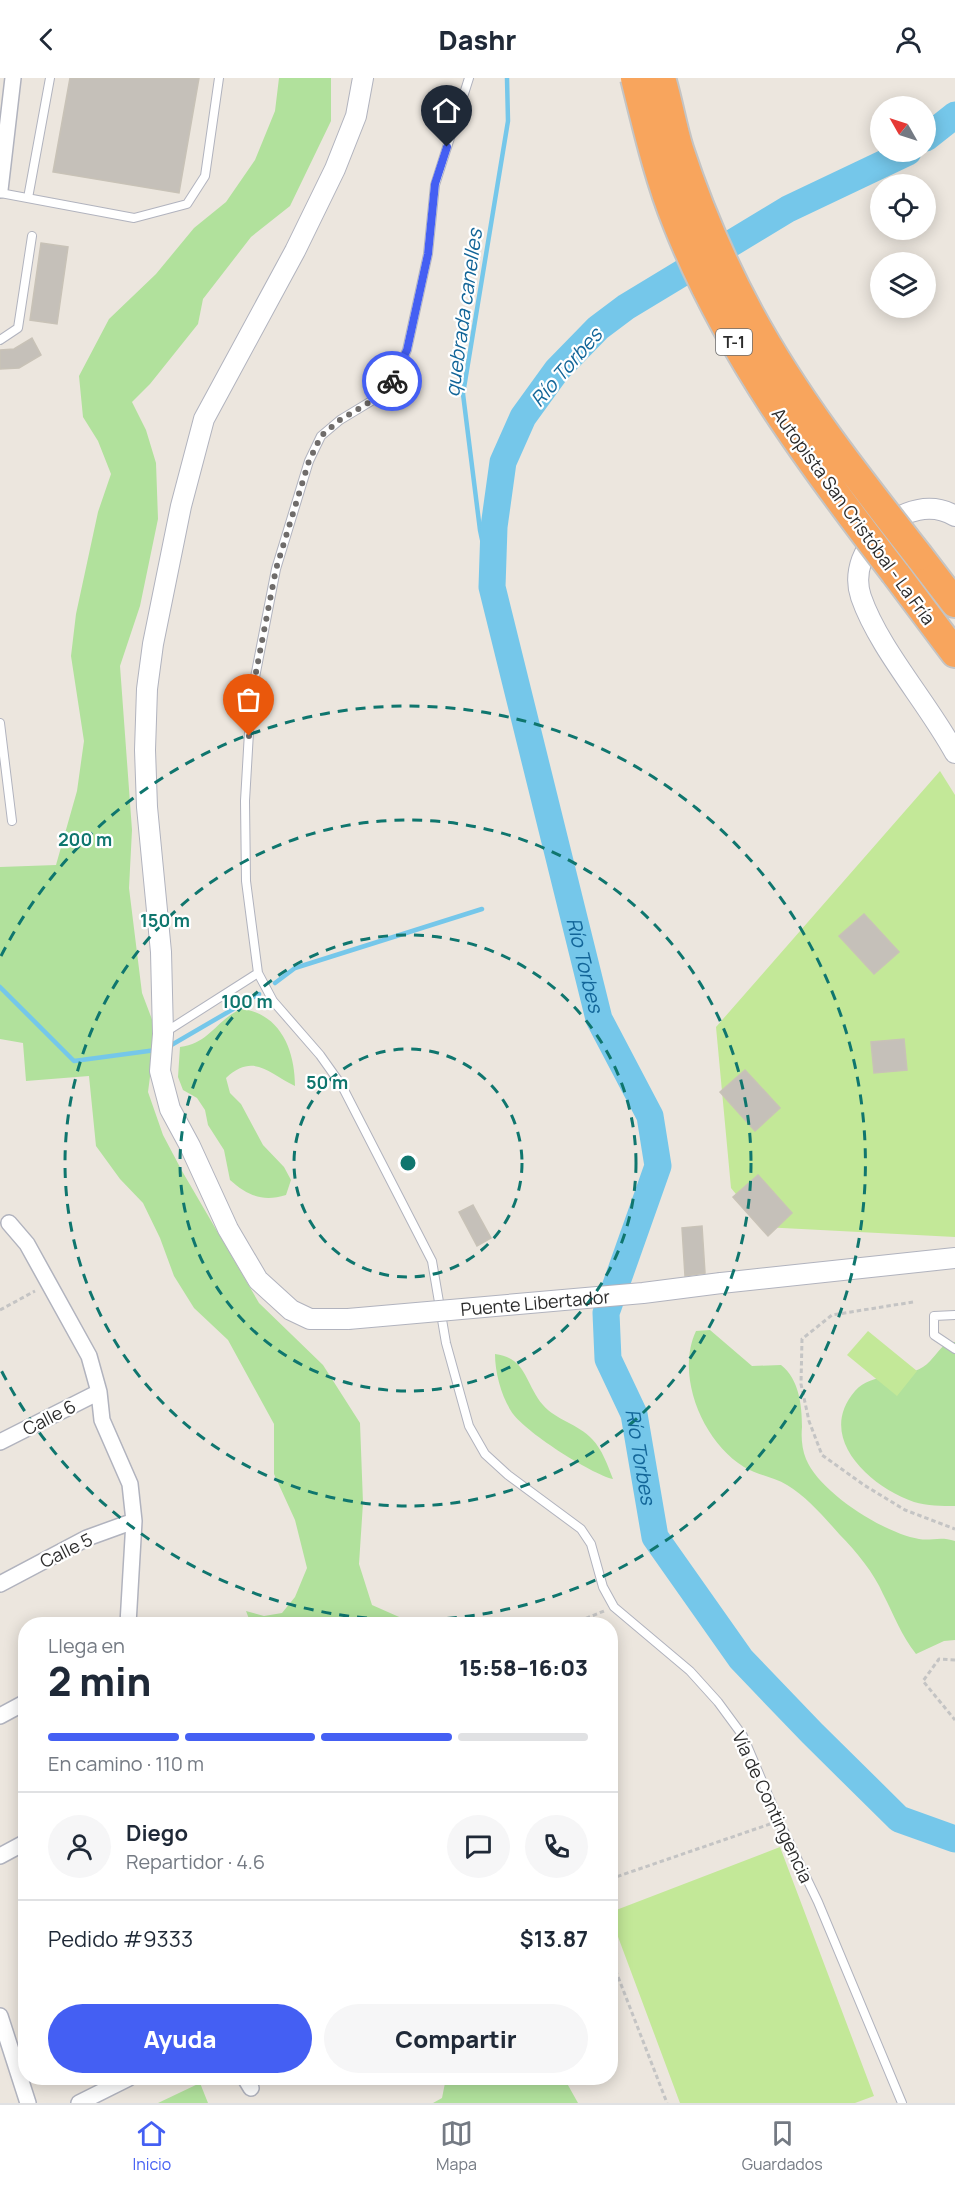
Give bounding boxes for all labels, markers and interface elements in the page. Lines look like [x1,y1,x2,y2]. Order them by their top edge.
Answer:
text: Dashr [439,21,516,58]
icon: back [30,23,63,56]
icon: person [892,23,925,56]
pin [421,85,472,147]
icon: home [430,94,463,127]
north arrow [870,96,936,162]
map controls [870,96,936,318]
button: locate [870,174,936,240]
water label: quebrada canelles [438,226,488,399]
button: layers [870,252,936,318]
water label: Río Torbes [524,321,609,412]
road number: T-1 [716,329,752,355]
courier [362,351,422,411]
icon: bike [376,365,409,398]
street label: Autopista San Cristóbal - La Fría [767,403,941,629]
pin [223,674,274,736]
icon: bag [232,683,265,716]
text: 200 m [58,827,112,851]
text: 150 m [140,908,190,932]
water label: Río Torbes [561,915,611,1016]
text: 100 m [221,989,273,1013]
text: 50 m [306,1070,348,1094]
centre of rings [398,1153,418,1173]
street label: Puente Libertador [460,1284,611,1321]
street label: Calle 6 [18,1393,80,1441]
water label: Río Torbes [620,1407,663,1508]
street label: Calle 5 [36,1527,96,1573]
text: Llega en [48,1632,125,1659]
text: 15:58–16:03 [459,1653,588,1683]
text: 2 min [48,1654,151,1708]
street label: Vía de Contingencia [727,1727,819,1887]
text: En camino · 110 m [48,1750,204,1777]
button: person [48,1815,111,1878]
button: chat [447,1815,510,1878]
button: phone [525,1815,588,1878]
text: Diego [126,1818,188,1848]
text: Repartidor · 4.6 [126,1848,265,1875]
text: Pedido #9333 [48,1924,193,1954]
text: $13.87 [520,1924,588,1954]
button: Ayuda [48,2004,312,2073]
button: Compartir [324,2004,588,2073]
tab: Inicio [132,2117,171,2175]
tab: Mapa [436,2117,477,2175]
tab: Guardados [742,2117,823,2175]

